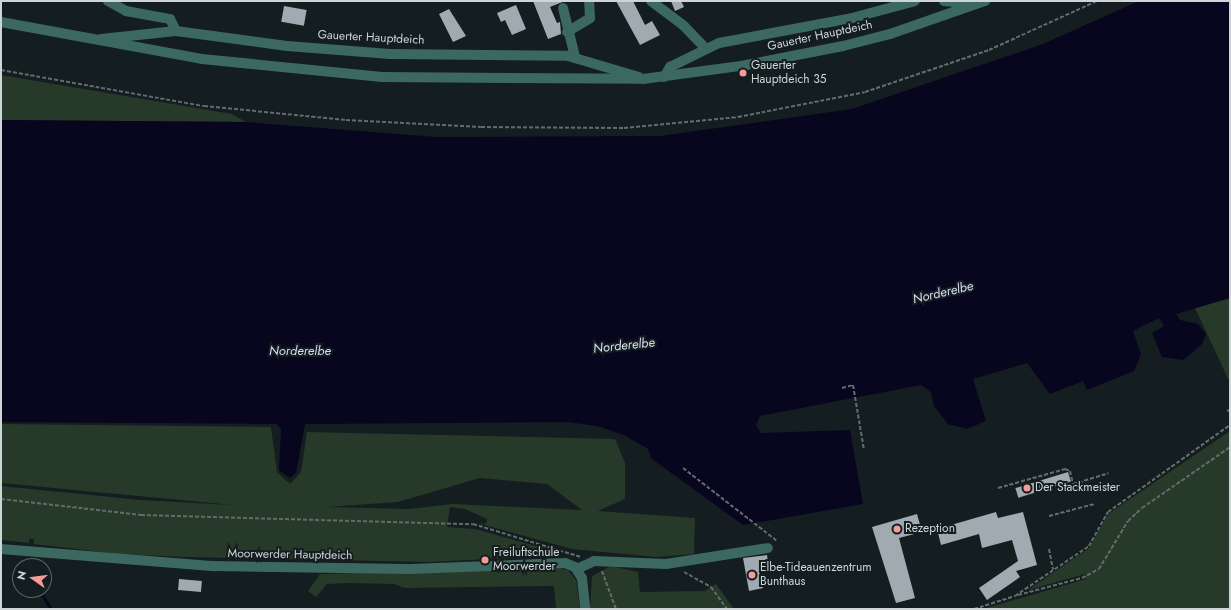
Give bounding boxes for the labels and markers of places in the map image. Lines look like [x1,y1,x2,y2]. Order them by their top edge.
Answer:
place label: Gauerter Hauptdeich 35 [751,59,826,87]
marker: Gauerter Hauptdeich 35 [738,68,748,78]
place label: Der Stackmeister [1035,481,1120,495]
marker: Der Stackmeister [1022,483,1032,493]
place label: Rezeption [905,522,955,536]
marker: Rezeption [892,524,902,534]
place label: Freiluftschule Moorwerder [493,546,559,574]
marker: Freiluftschule Moorwerder [480,555,490,565]
place label: Elbe-Tideauenzentrum Bunthaus [760,561,872,589]
marker: Elbe-Tideauenzentrum Bunthaus [747,570,757,580]

